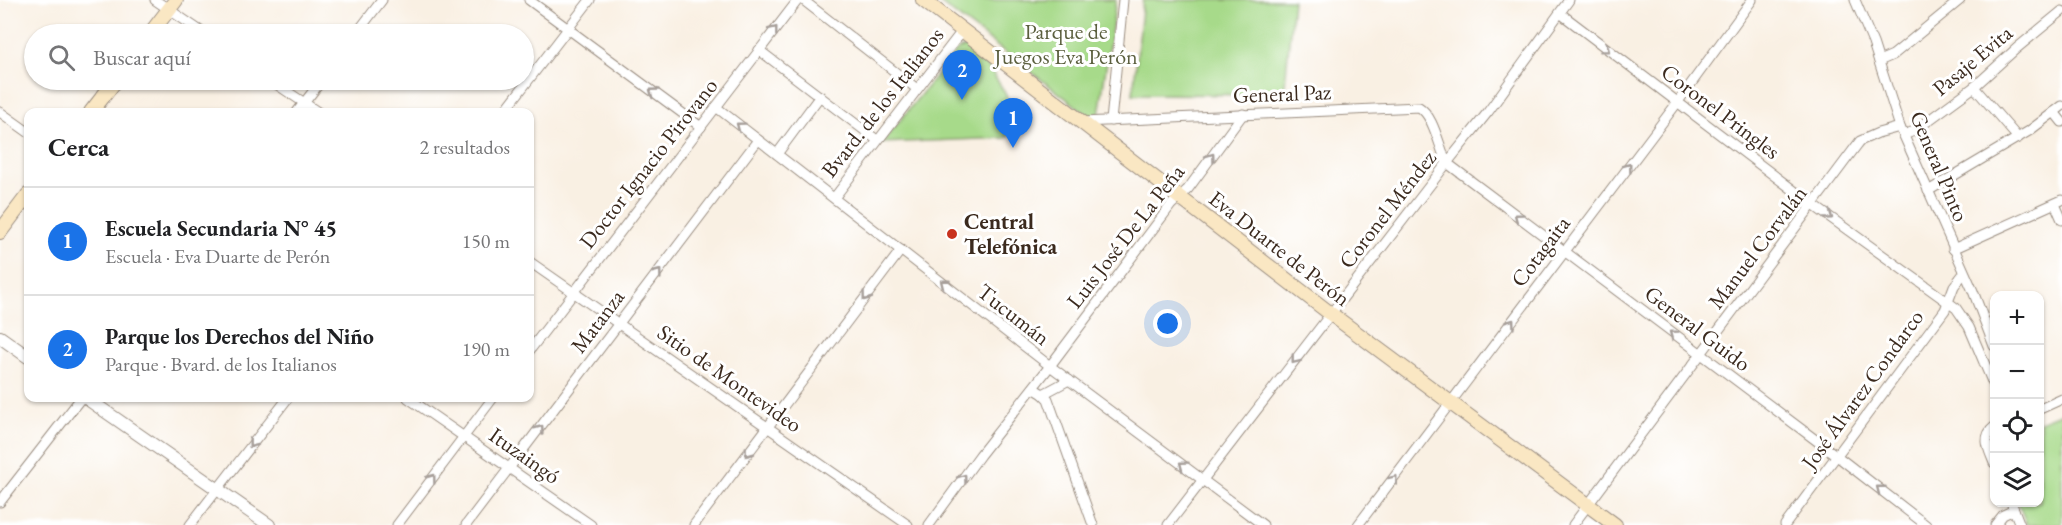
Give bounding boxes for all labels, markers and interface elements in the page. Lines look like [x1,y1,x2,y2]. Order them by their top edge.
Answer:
park label: Parque de Juegos Eva Perón [992,17,1138,71]
street label: Pasaje Evita [1926,18,2019,102]
street label: Bvard. de los Italianos [815,21,950,183]
search box [24,24,534,90]
one-way arrow [767,26,778,37]
icon: search [45,41,78,74]
one-way arrow [1599,41,1610,52]
text: Buscar aquí [93,43,191,72]
pin: 2 [942,51,982,100]
street label: Coronel Pringles [1655,57,1786,166]
street label: Doctor Ignacio Pirovano [573,72,724,255]
street label: General Paz [1232,77,1332,110]
one-way arrow [649,88,660,99]
pin: 1 [994,98,1032,148]
street label: General Pinto [1903,106,1976,226]
one-way arrow [735,122,746,133]
text: Cerca [48,130,109,164]
text: 2 resultados [419,134,510,160]
street label: Coronel Méndez [1332,144,1443,274]
one-way arrow [1203,153,1214,164]
street label: Luis José De La Peña [1060,158,1191,314]
one-way arrow [1621,163,1632,174]
street label: Manuel Corvalán [1702,179,1814,315]
street label: Eva Duarte de Perón [1203,184,1357,313]
place label: Central Telefónica [964,207,1058,261]
one-way arrow [1822,209,1833,220]
street label: Cotagaita [1504,210,1577,293]
one-way arrow [1513,213,1524,224]
text: Escuela Secundaria N° 45 [105,214,337,243]
marker: Central Telefónica [945,227,959,241]
text: 1 [62,228,73,254]
text: 150 m [462,228,510,254]
text: Escuela · Eva Duarte de Perón [105,243,330,269]
one-way arrow [650,269,661,280]
street label: Tucumán [972,277,1056,352]
street label: General Guido [1639,279,1757,378]
one-way arrow [939,280,950,291]
street label: Matanza [564,283,631,359]
one-way arrow [862,290,873,301]
map controls [1990,291,2044,507]
button: + [1990,291,2044,345]
street label: José Álvarez Condarco [1794,304,1930,476]
your location [1153,309,1182,338]
street label: Sitio de Montevideo [652,318,808,439]
one-way arrow [1504,318,1515,329]
text: Parque los Derechos del Niño [105,322,374,351]
one-way arrow [1669,330,1680,341]
text: 2 [62,336,73,362]
text: 190 m [462,336,510,362]
button: − [1990,345,2044,399]
text: Parque · Bvard. de los Italianos [105,351,337,377]
one-way arrow [1292,353,1303,364]
button: locate [1990,399,2044,453]
street label: Ituzaingó [483,420,566,490]
one-way arrow [533,424,544,435]
one-way arrow [249,437,260,448]
one-way arrow [745,446,756,457]
button: layers [1990,453,2044,507]
one-way arrow [1178,461,1189,472]
one-way arrow [956,473,967,484]
one-way arrow [425,474,436,485]
one-way arrow [1386,474,1397,485]
one-way arrow [1875,486,1886,497]

